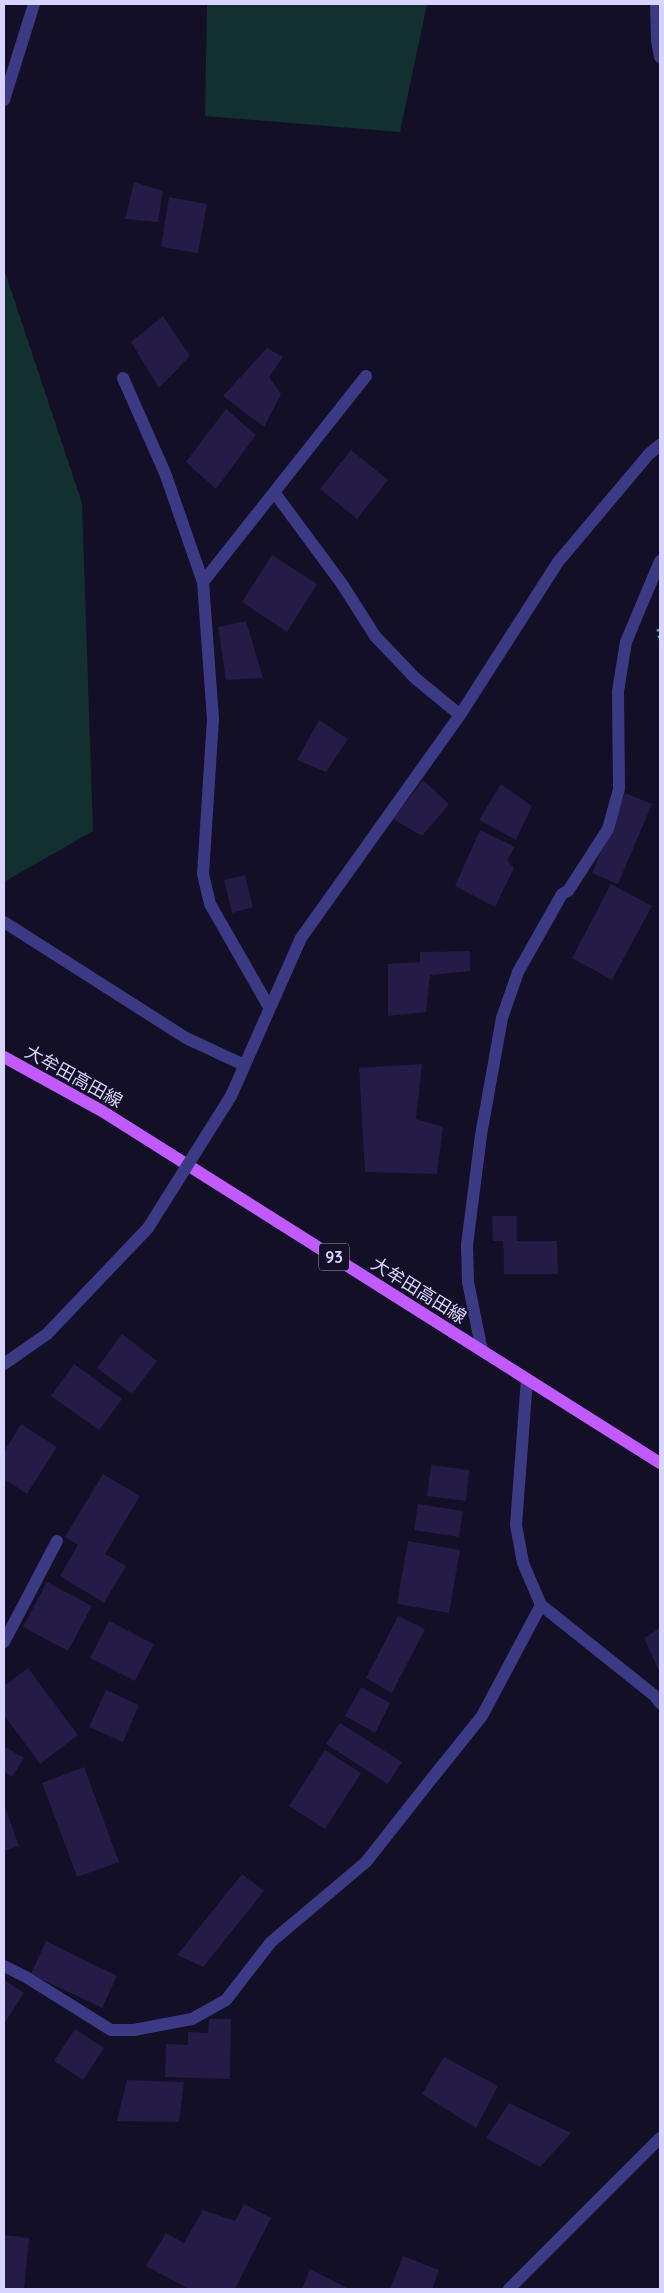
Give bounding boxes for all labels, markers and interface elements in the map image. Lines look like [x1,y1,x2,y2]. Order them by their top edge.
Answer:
street label: 大牟田高田線 [21,1040,127,1112]
road number: 93 [319,1244,349,1270]
street label: 大牟田高田線 [367,1252,471,1328]

